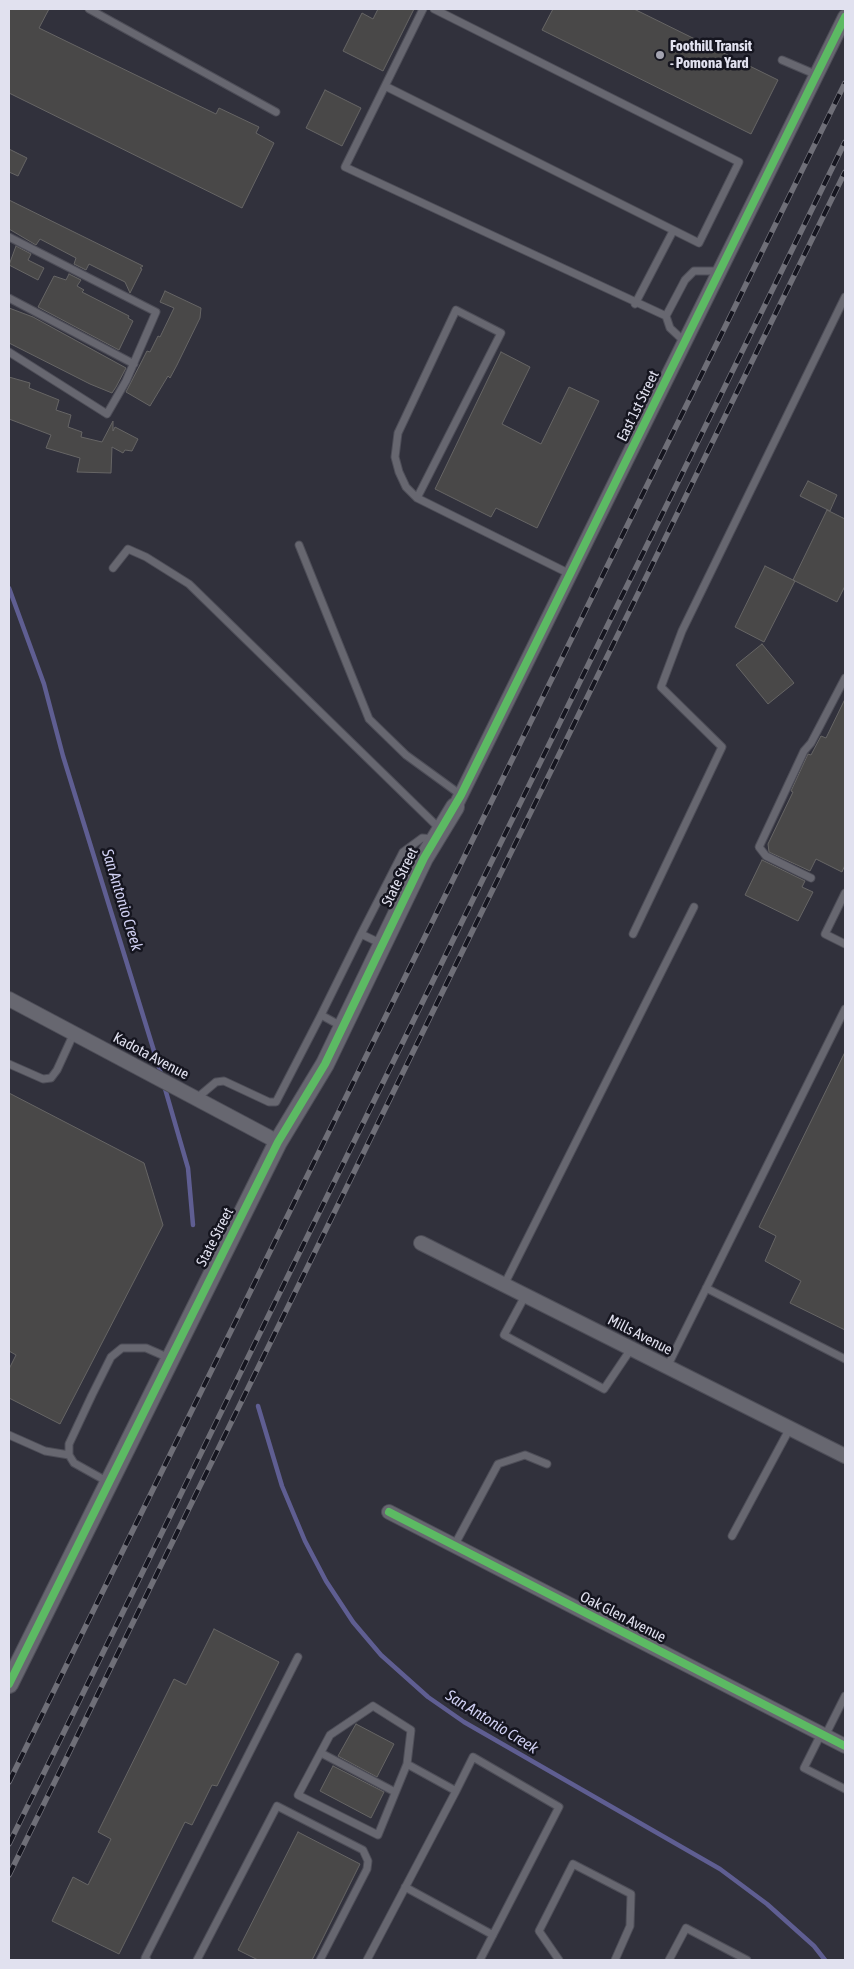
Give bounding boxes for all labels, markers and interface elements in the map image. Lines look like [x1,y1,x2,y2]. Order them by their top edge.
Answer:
place label: Foothill Transit - Pomona Yard [670,37,752,72]
marker: Foothill Transit - Pomona Yard [654,49,666,61]
street label: East 1st Street [613,368,663,444]
street label: State Street [378,844,422,910]
water label: San Antonio Creek [97,847,147,953]
street label: Kadota Avenue [110,1029,192,1083]
street label: State Street [193,1205,237,1269]
street label: Mills Avenue [605,1311,675,1359]
street label: Oak Glen Avenue [577,1588,669,1646]
water label: San Antonio Creek [442,1686,542,1758]

